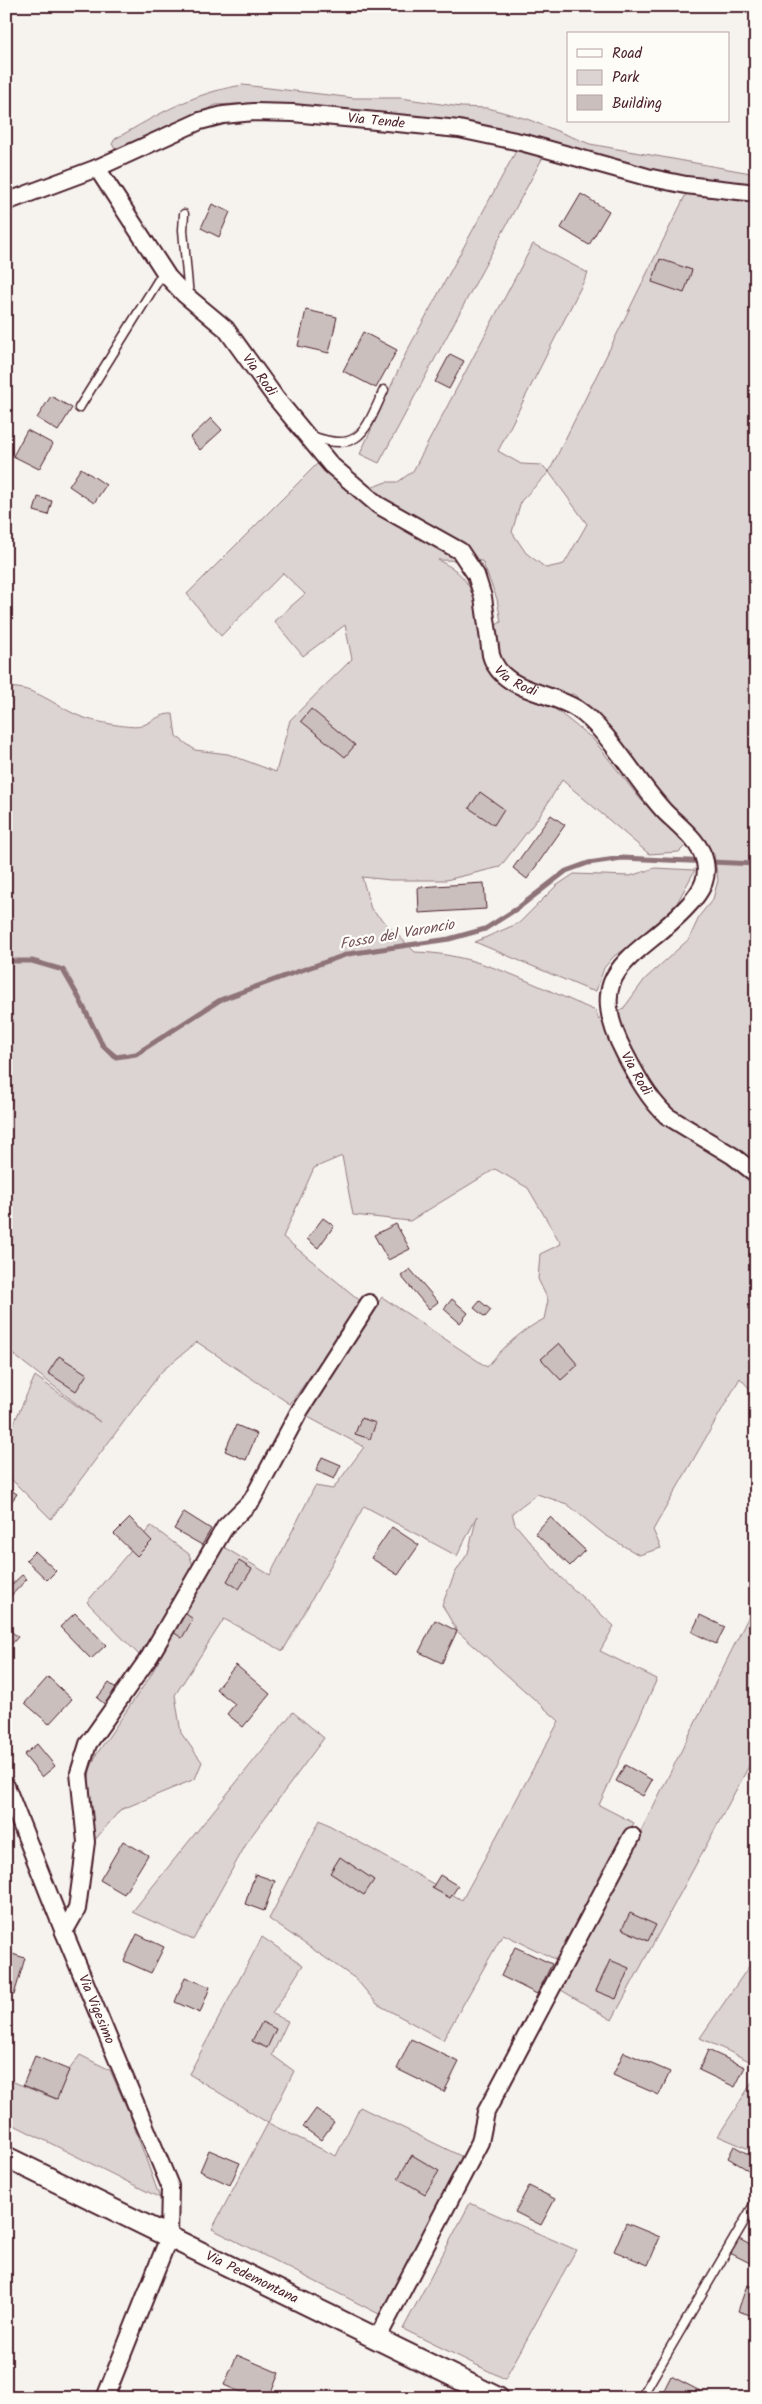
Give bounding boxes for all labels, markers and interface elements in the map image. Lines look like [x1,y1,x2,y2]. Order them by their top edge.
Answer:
legend [567,32,730,122]
text: Road [612,42,643,66]
text: Park [612,66,640,90]
text: Building [612,92,662,116]
street label: Via Tende [347,107,407,135]
street label: Via Rodi [236,349,283,402]
street label: Via Rodi [488,661,541,703]
water label: Fosso del Varoncio [338,913,457,957]
street label: Via Rodi [615,1048,658,1101]
street label: Via Vigesimo [72,1971,121,2048]
street label: Via Pedemontana [202,2245,302,2310]

